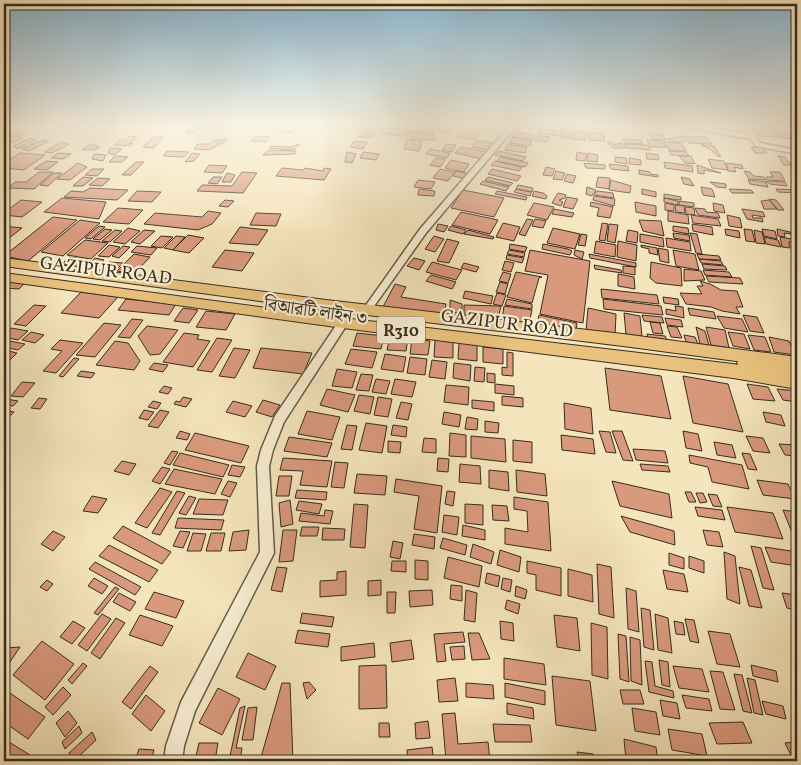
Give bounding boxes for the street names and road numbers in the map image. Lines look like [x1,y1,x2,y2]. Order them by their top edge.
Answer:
street label: GAZIPUR ROAD [39,251,173,292]
street label: বিআরটি লাইন ৩ [261,293,369,332]
street label: GAZIPUR ROAD [440,304,574,345]
road number: R310 [377,316,425,344]

